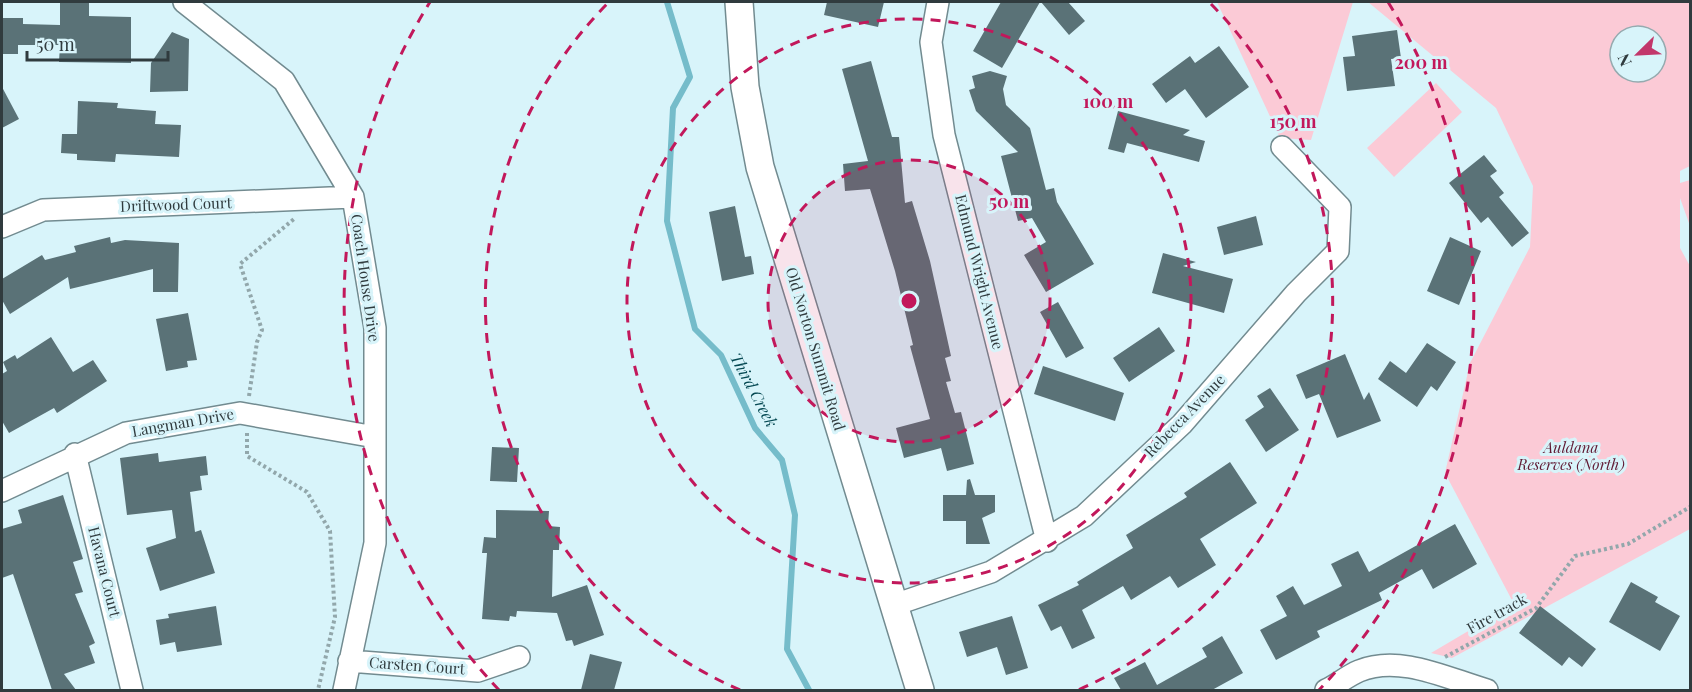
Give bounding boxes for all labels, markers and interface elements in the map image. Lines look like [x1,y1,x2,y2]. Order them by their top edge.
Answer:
scale bar [27,24,168,62]
north arrow [1608,24,1668,84]
text: 50 m [36,32,75,56]
text: 200 m [1394,50,1448,74]
text: N [1612,50,1636,70]
text: 100 m [1083,89,1134,113]
text: 150 m [1269,109,1317,133]
text: 50 m [989,189,1030,213]
street label: Driftwood Court [120,192,233,216]
street label: Edmund Wright Avenue [951,192,1009,351]
street label: Coach House Drive [347,213,385,343]
street label: Old Norton Summit Road [782,265,850,433]
centre of rings [899,291,919,311]
water label: Third Creek [726,349,783,431]
street label: Rebecca Avenue [1140,370,1229,461]
street label: Langman Drive [130,403,235,441]
park label: Auldana Reserves (North) [1516,437,1625,474]
street label: Havana Court [84,524,126,620]
street label: Fire track [1463,588,1531,638]
street label: Carsten Court [368,652,466,678]

